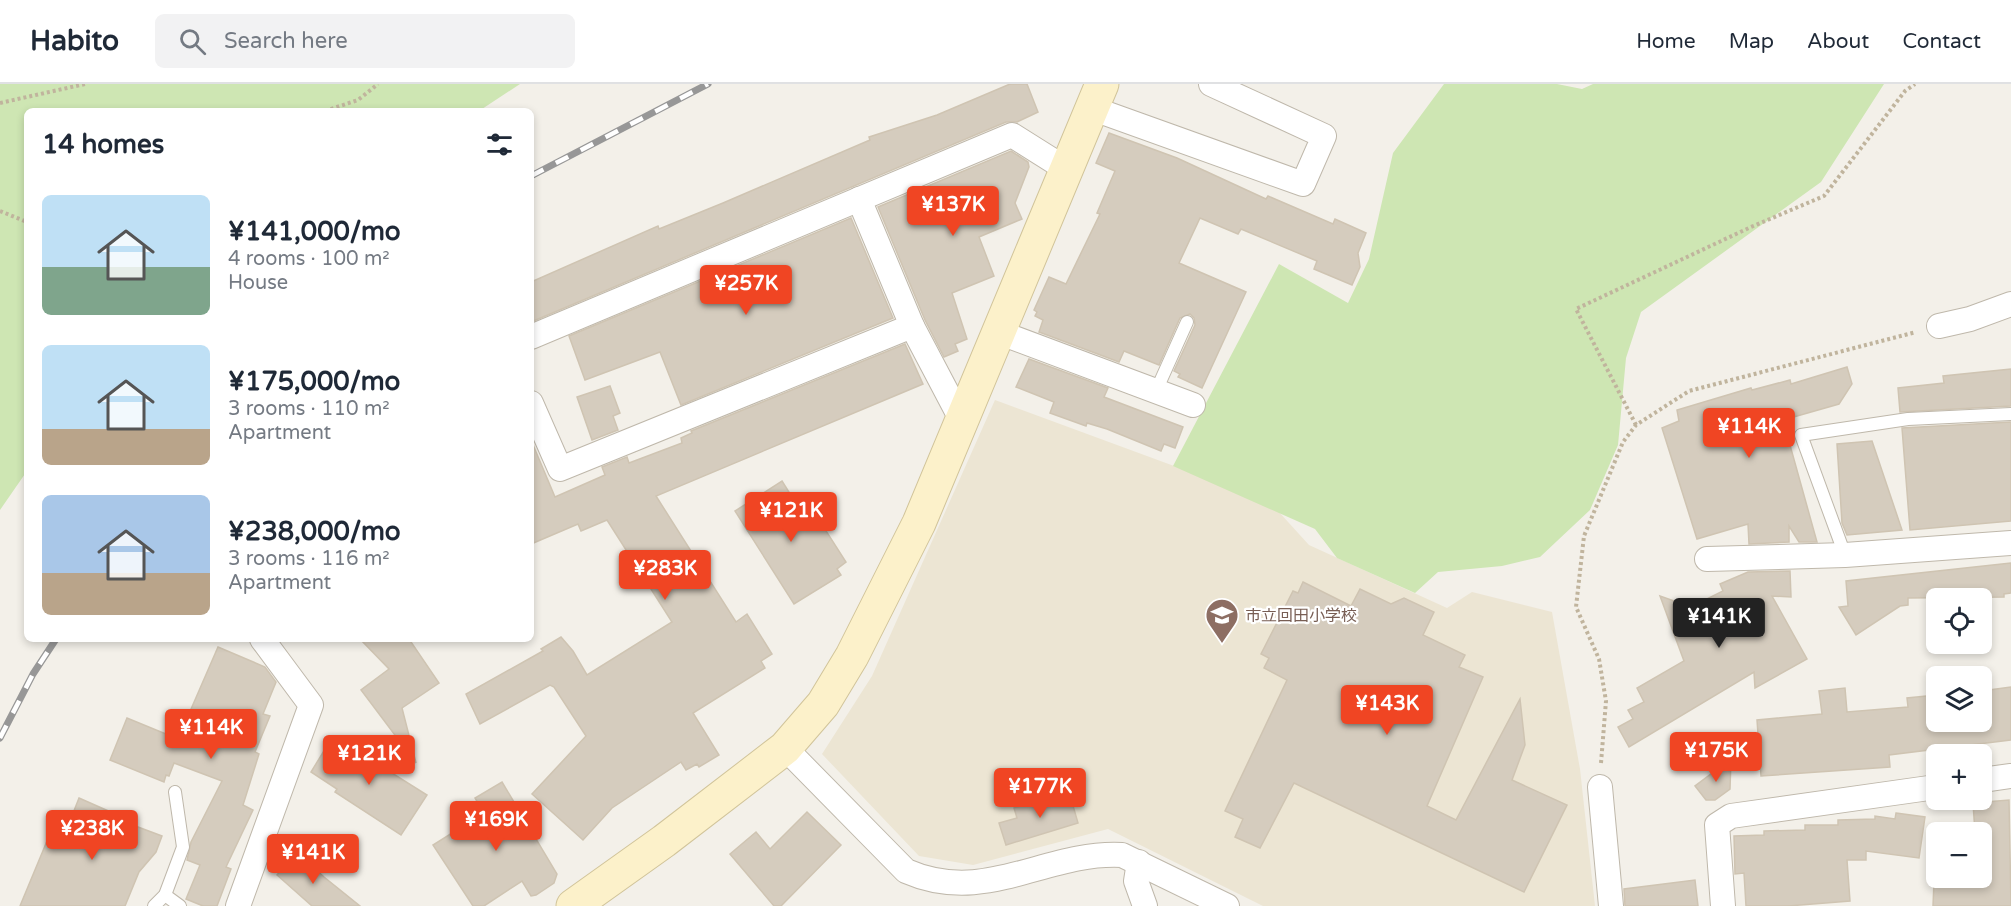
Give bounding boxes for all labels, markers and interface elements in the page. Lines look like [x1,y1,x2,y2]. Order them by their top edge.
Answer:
search box [155,14,575,68]
text: Habito [30,24,119,58]
icon: search [176,25,209,58]
text: Search here [224,28,348,54]
text: Home [1636,29,1696,54]
text: Map [1729,29,1774,54]
text: About [1807,29,1869,54]
text: Contact [1902,29,1981,54]
icon: filters [483,128,516,161]
text: 14 homes [42,129,164,160]
pin: ¥137K [911,186,995,237]
text: ¥137K [921,193,985,217]
text: ¥141,000/mo [228,216,401,247]
icon: home [90,219,162,291]
text: 4 rooms · 100 m² [228,247,390,271]
pin: ¥257K [704,265,788,316]
text: House [228,271,288,295]
text: ¥257K [714,272,778,296]
text: ¥175,000/mo [228,366,400,397]
icon: home [90,369,162,441]
text: 3 rooms · 110 m² [228,397,390,421]
pin: ¥114K [1707,408,1791,459]
text: ¥114K [1717,415,1781,439]
text: Apartment [228,421,331,445]
pin: ¥121K [749,492,833,543]
text: ¥121K [759,499,823,523]
text: ¥238,000/mo [228,516,401,547]
icon: home [90,519,162,591]
text: 3 rooms · 116 m² [228,547,390,571]
pin: ¥283K [623,550,707,601]
text: ¥283K [633,557,697,581]
text: Apartment [228,571,331,595]
map controls [1926,588,1992,888]
button: locate [1926,588,1992,654]
school or university icon: 市立回田小学校 [1204,597,1240,644]
pin: ¥141K [1677,598,1761,649]
text: ¥141K [1687,605,1751,629]
place label: 市立回田小学校 [1245,606,1357,626]
button: layers [1926,666,1992,732]
pin: ¥143K [1345,685,1429,736]
text: ¥143K [1355,692,1419,716]
pin: ¥114K [169,709,253,760]
text: ¥114K [179,716,243,740]
pin: ¥175K [1674,732,1758,783]
pin: ¥121K [327,735,411,786]
text: ¥175K [1684,739,1748,763]
text: ¥121K [337,742,401,766]
button: + [1926,744,1992,810]
pin: ¥177K [998,768,1082,819]
text: ¥177K [1008,775,1072,799]
pin: ¥169K [454,801,538,852]
text: ¥169K [464,808,528,832]
pin: ¥238K [50,810,134,861]
text: ¥238K [60,817,124,841]
button: − [1926,822,1992,888]
pin: ¥141K [271,834,355,885]
text: ¥141K [281,841,345,865]

